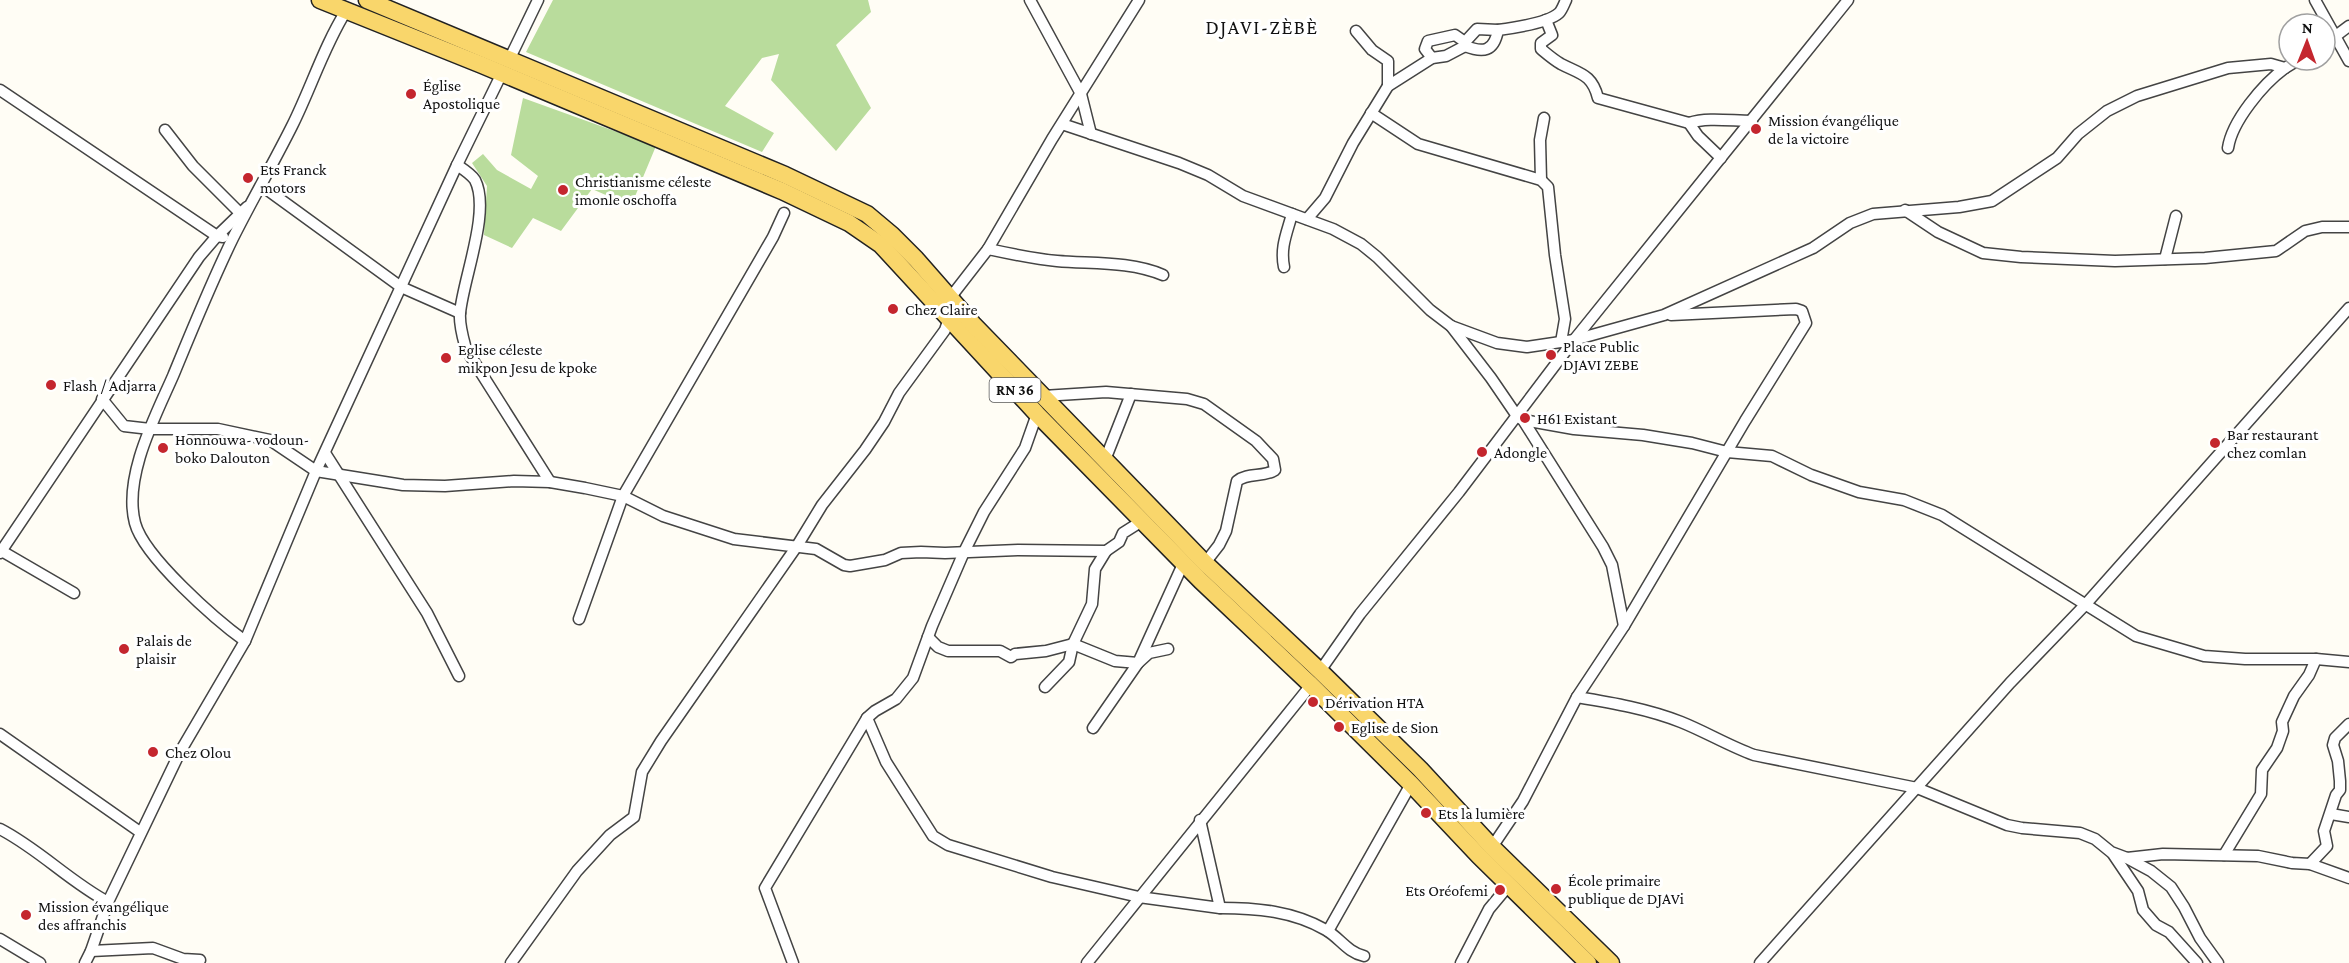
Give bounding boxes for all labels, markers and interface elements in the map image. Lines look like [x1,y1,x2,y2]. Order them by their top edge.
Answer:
north arrow [2277,12,2337,72]
district label: DJAVI-ZÈBÈ [1205,16,1319,39]
text: N [2302,19,2313,36]
place label: Église Apostolique [423,77,500,113]
marker: Église Apostolique [404,87,418,101]
place label: Mission évangélique de la victoire [1768,112,1899,147]
marker: Mission évangélique de la victoire [1749,122,1763,136]
place label: Ets Franck motors [260,161,327,196]
marker: Ets Franck motors [241,171,255,185]
place label: Christianisme céleste imonle oschoffa [575,173,711,208]
marker: Christianisme céleste imonle oschoffa [556,183,570,197]
place label: Chez Claire [905,301,977,318]
marker: Chez Claire [886,302,900,316]
place label: Place Public DJAVI ZEBE [1563,338,1639,374]
place label: Eglise céleste mikpon Jesu de kpoke [458,341,597,377]
marker: Place Public DJAVI ZEBE [1544,348,1558,362]
marker: Eglise céleste mikpon Jesu de kpoke [439,351,453,365]
place label: Flash / Adjarra [63,377,157,395]
marker: Flash / Adjarra [44,378,58,392]
road number: RN 36 [990,378,1040,402]
place label: H61 Existant [1537,410,1618,427]
marker: H61 Existant [1518,411,1532,425]
place label: Bar restaurant chez comlan [2227,426,2319,461]
place label: Honnouwa- vodoun- boko Dalouton [175,431,309,466]
marker: Bar restaurant chez comlan [2208,436,2222,450]
marker: Honnouwa- vodoun- boko Dalouton [156,441,170,455]
place label: Adongle [1494,444,1547,462]
marker: Adongle [1475,445,1489,459]
place label: Palais de plaisir [136,632,192,668]
marker: Palais de plaisir [117,642,131,656]
place label: Dérivation HTA [1325,694,1425,711]
marker: Dérivation HTA [1306,695,1320,709]
place label: Eglise de Sion [1351,719,1439,737]
marker: Eglise de Sion [1332,720,1346,734]
place label: Chez Olou [165,744,232,761]
marker: Chez Olou [146,745,160,759]
place label: Ets la lumière [1438,805,1525,822]
marker: Ets la lumière [1419,806,1433,820]
place label: École primaire publique de DJAVi [1568,872,1684,908]
place label: Ets Oréofemi [1405,882,1488,899]
marker: École primaire publique de DJAVi [1549,882,1563,896]
marker: Ets Oréofemi [1493,883,1507,897]
place label: Mission évangélique des affranchis [38,898,169,933]
marker: Mission évangélique des affranchis [19,908,33,922]

